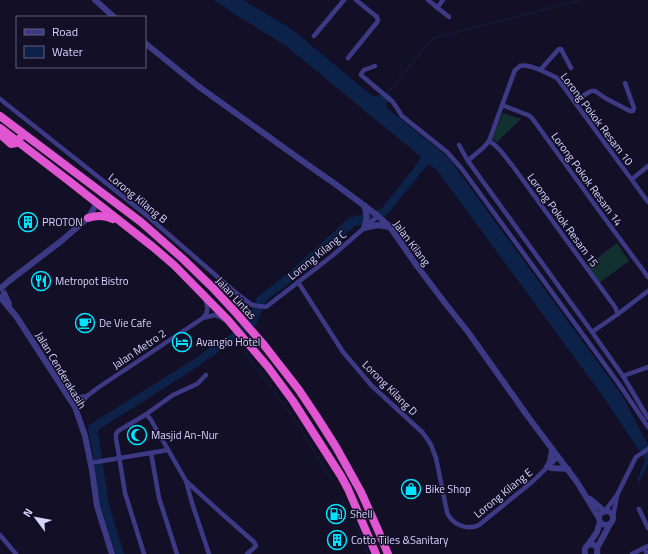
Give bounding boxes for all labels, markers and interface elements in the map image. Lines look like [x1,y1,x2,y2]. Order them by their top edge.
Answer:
legend [16,16,146,68]
text: Road [52,22,78,41]
text: Water [52,42,83,61]
street label: Lorong Pokok Resam 10 [557,69,637,169]
street label: Lorong Pokok Resam 14 [548,129,626,229]
street label: Lorong Kilang B [105,169,171,227]
street label: Lorong Pokok Resam 15 [524,170,602,270]
building icon: PROTON [17,211,39,233]
place label: PROTON [42,214,83,230]
street label: Jalan Kilang [390,217,435,269]
street label: Lorong Kilang C [284,226,350,284]
restaurant icon: Metropot Bistro [30,270,52,292]
place label: Metropot Bistro [55,273,129,289]
street label: Jalan Lintas [212,273,260,323]
cafe icon: De Vie Cafe [74,312,96,334]
place label: De Vie Cafe [99,315,152,331]
street label: Jalan Metro 2 [109,325,169,373]
street label: Jalan Cenderakasih [32,328,90,412]
hotel icon: Avangio Hotel [171,331,193,353]
place label: Avangio Hotel [196,334,260,350]
street label: Lorong Kilang D [359,357,421,419]
mosque icon: Masjid An-Nur [126,424,148,446]
place label: Masjid An-Nur [151,427,218,443]
street label: Lorong Kilang E [470,464,536,522]
shop icon: Bike Shop [400,478,422,500]
place label: Bike Shop [425,481,471,497]
north arrow [16,498,56,538]
fuel station icon: Shell [325,503,347,525]
text: N [19,505,36,520]
place label: Shell [350,506,373,522]
building icon: Cotto Tiles &Sanitary [326,529,348,551]
place label: Cotto Tiles &Sanitary [351,532,449,548]

